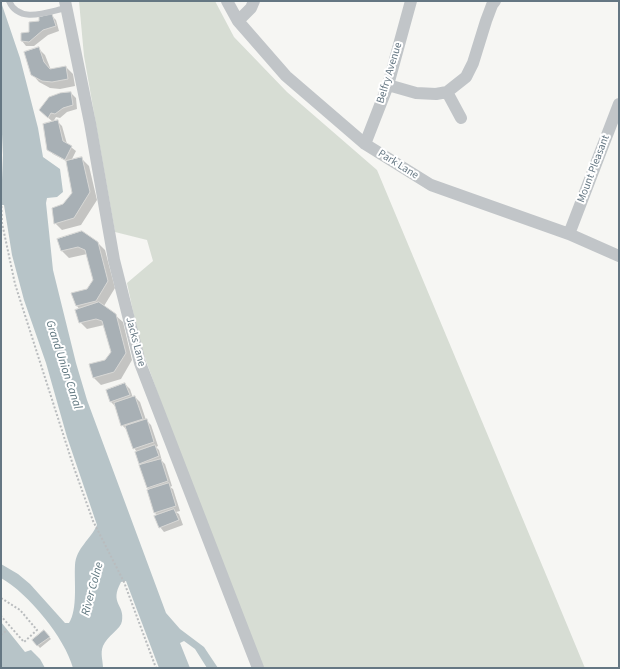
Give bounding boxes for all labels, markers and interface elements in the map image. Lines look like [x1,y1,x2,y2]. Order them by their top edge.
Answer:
street label: Belfry Avenue [374,41,406,105]
street label: Mount Pleasant [575,133,613,205]
street label: Park Lane [375,147,421,183]
street label: Jacks Lane [122,316,148,368]
water label: Grand Union Canal [42,319,84,411]
water label: River Colne [79,561,107,617]

